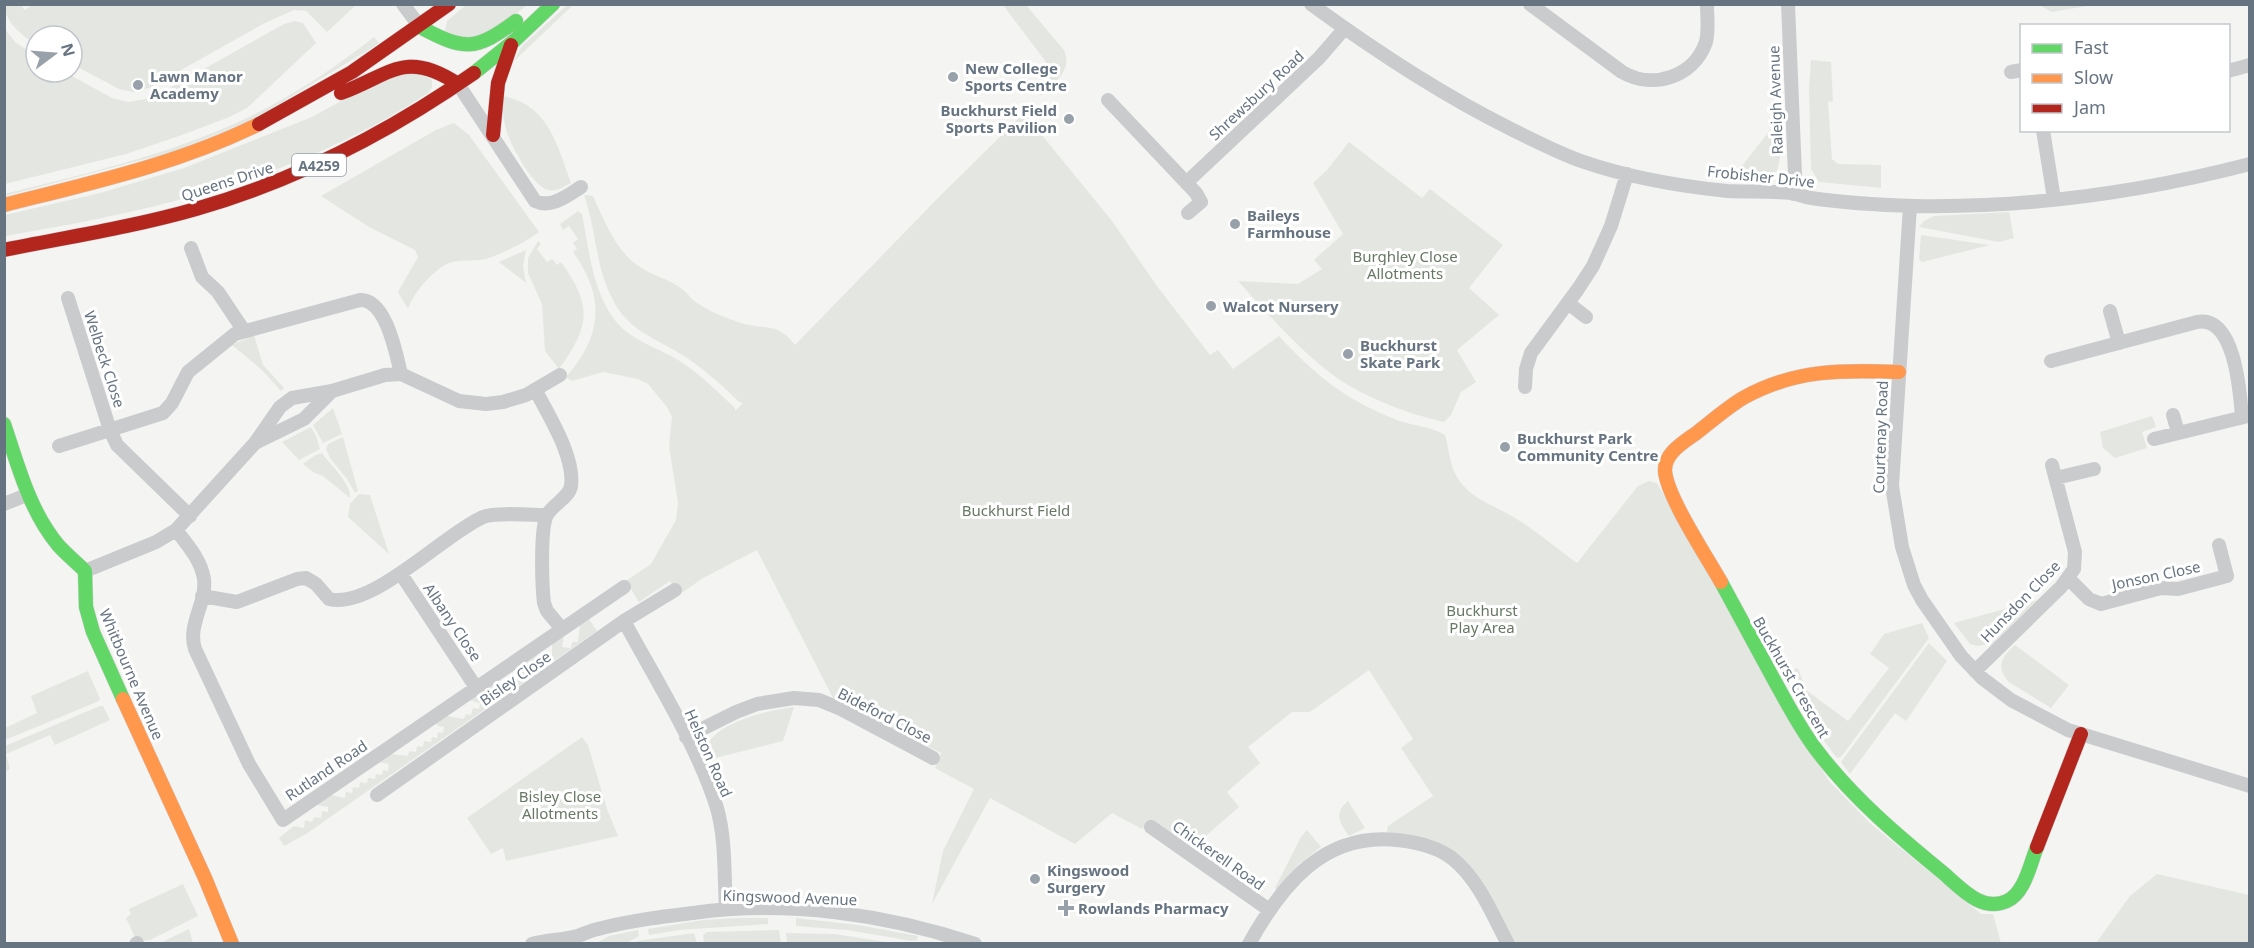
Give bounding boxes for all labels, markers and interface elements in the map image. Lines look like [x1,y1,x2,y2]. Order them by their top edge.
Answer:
north arrow [24,24,84,84]
legend [2020,24,2230,132]
text: Fast [2074,35,2109,59]
text: N [56,41,81,59]
street label: Raleigh Avenue [1763,45,1787,155]
street label: Shrewsbury Road [1204,46,1308,144]
place label: New College Sports Centre [965,58,1067,95]
text: Slow [2074,65,2113,89]
place label: Lawn Manor Academy [150,66,243,103]
marker: New College Sports Centre [946,70,960,84]
marker: Lawn Manor Academy [131,78,145,92]
text: Jam [2072,95,2106,119]
place label: Buckhurst Field Sports Pavilion [940,100,1057,137]
marker: Buckhurst Field Sports Pavilion [1062,112,1076,126]
road number: A4259 [292,154,346,176]
street label: Queens Drive [179,157,275,205]
street label: Frobisher Drive [1706,160,1816,192]
place label: Baileys Farmhouse [1247,205,1331,242]
marker: Baileys Farmhouse [1228,217,1242,231]
park label: Burghley Close Allotments [1352,246,1458,283]
place label: Walcot Nursery [1223,296,1339,316]
marker: Walcot Nursery [1204,299,1218,313]
street label: Welbeck Close [80,308,130,410]
place label: Buckhurst Skate Park [1360,335,1441,372]
marker: Buckhurst Skate Park [1341,347,1355,361]
street label: Courtenay Road [1868,380,1892,494]
place label: Buckhurst Park Community Centre [1517,428,1658,465]
marker: Buckhurst Park Community Centre [1498,440,1512,454]
park label: Buckhurst Field [962,500,1070,520]
street label: Hunsdon Close [1976,556,2064,646]
street label: Jonson Close [2108,556,2202,595]
street label: Albany Close [420,579,486,665]
park label: Buckhurst Play Area [1446,600,1518,637]
street label: Whitbourne Avenue [95,605,169,743]
street label: Buckhurst Crescent [1749,613,1835,742]
street label: Bisley Close [475,646,555,710]
street label: Bideford Close [835,683,935,747]
street label: Helston Road [681,706,737,800]
street label: Rutland Road [281,735,371,805]
park label: Bisley Close Allotments [519,786,601,823]
street label: Chickerell Road [1169,816,1269,894]
place label: Kingswood Surgery [1047,860,1129,897]
marker: Kingswood Surgery [1028,872,1042,886]
street label: Kingswood Avenue [722,885,858,909]
place label: Rowlands Pharmacy [1078,898,1229,918]
marker: Rowlands Pharmacy [1059,901,1073,915]

